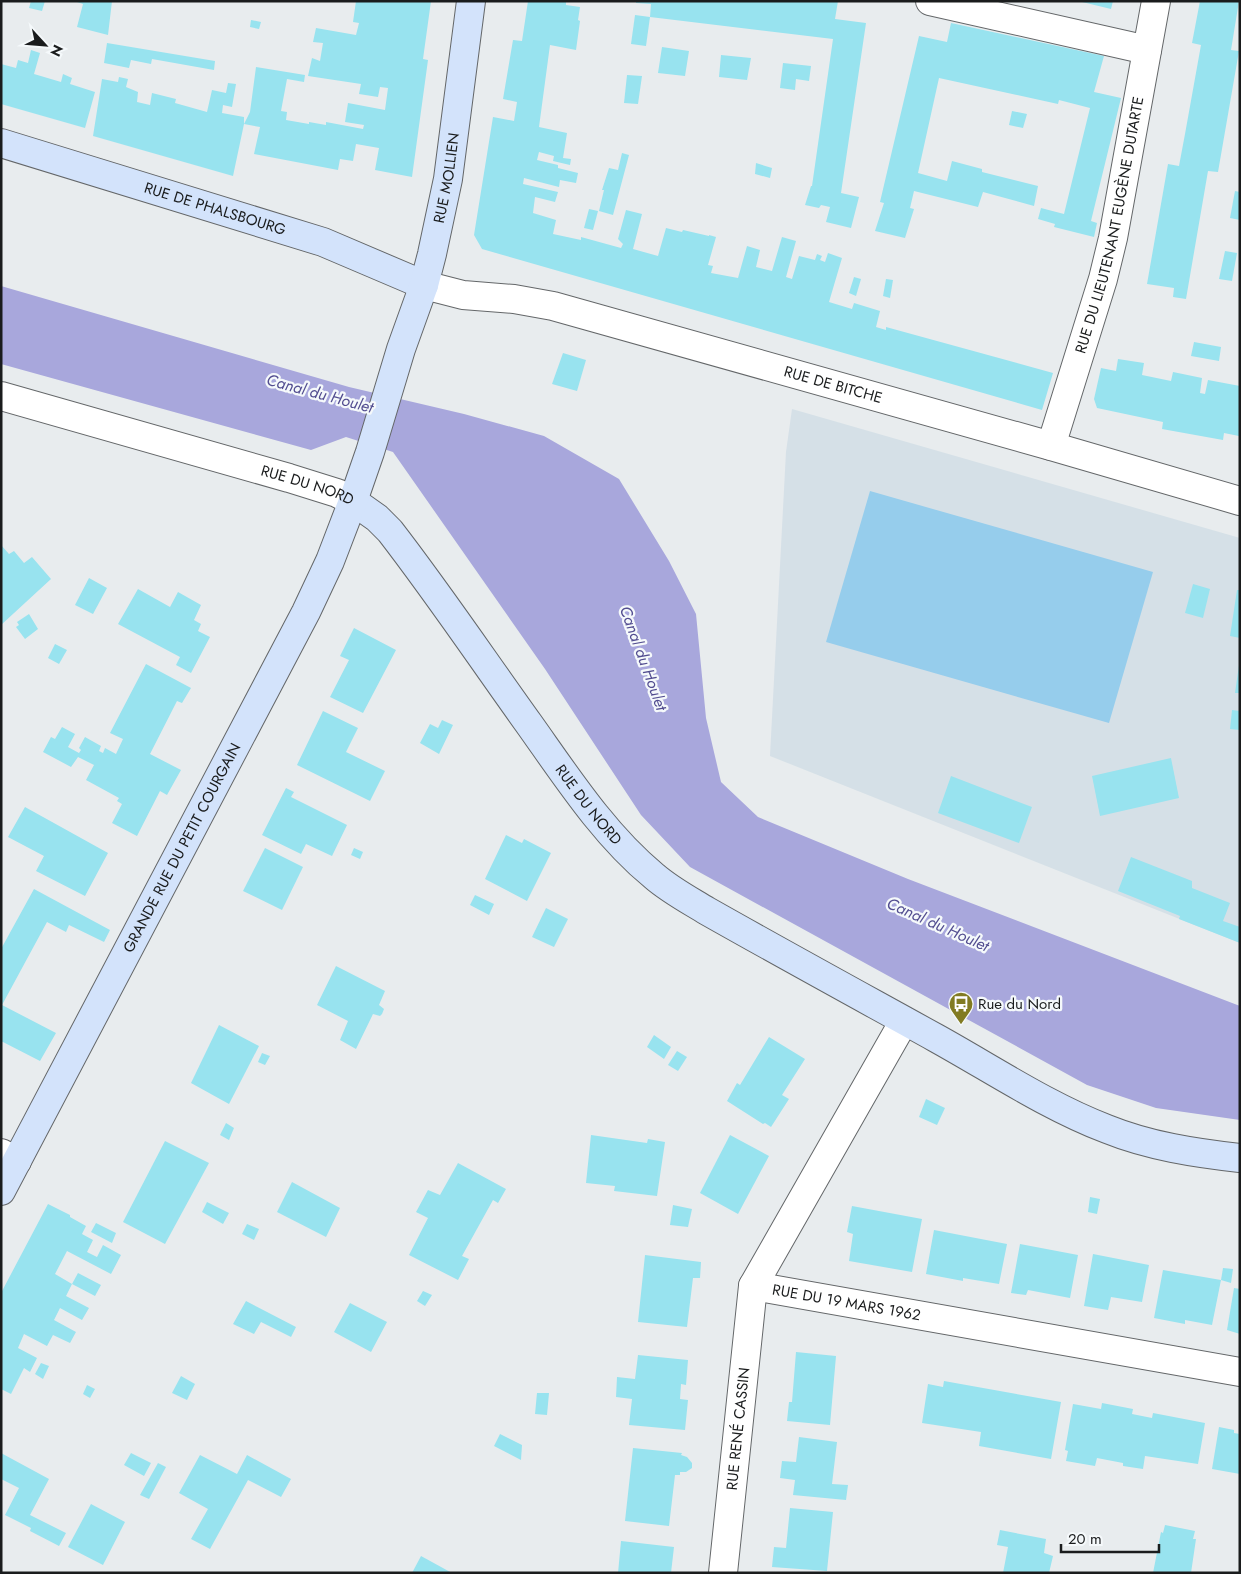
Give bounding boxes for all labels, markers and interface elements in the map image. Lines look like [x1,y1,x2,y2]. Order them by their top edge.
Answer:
north arrow [20,20,70,70]
text: N [45,41,68,60]
street label: RUE DU LIEUTENANT EUGÈNE DUTARTE [1069,95,1149,356]
street label: RUE MOLLIEN [428,131,465,225]
street label: RUE DE PHALSBOURG [142,177,289,241]
street label: RUE DE BITCHE [781,360,885,409]
water label: Canal du Houlet [264,368,377,419]
street label: RUE DU NORD [258,460,358,511]
water label: Canal du Houlet [614,603,674,715]
street label: GRANDE RUE DU PETIT COURGAIN [118,739,246,956]
street label: RUE DU NORD [550,760,627,850]
water label: Canal du Houlet [883,892,994,958]
bus stop icon: Rue du Nord [948,991,974,1025]
place label: Rue du Nord [978,993,1061,1015]
street label: RUE DU 19 MARS 1962 [771,1279,923,1326]
street label: RUE RENÉ CASSIN [721,1366,755,1491]
scale bar [1061,1522,1158,1554]
text: 20 m [1068,1528,1102,1550]

